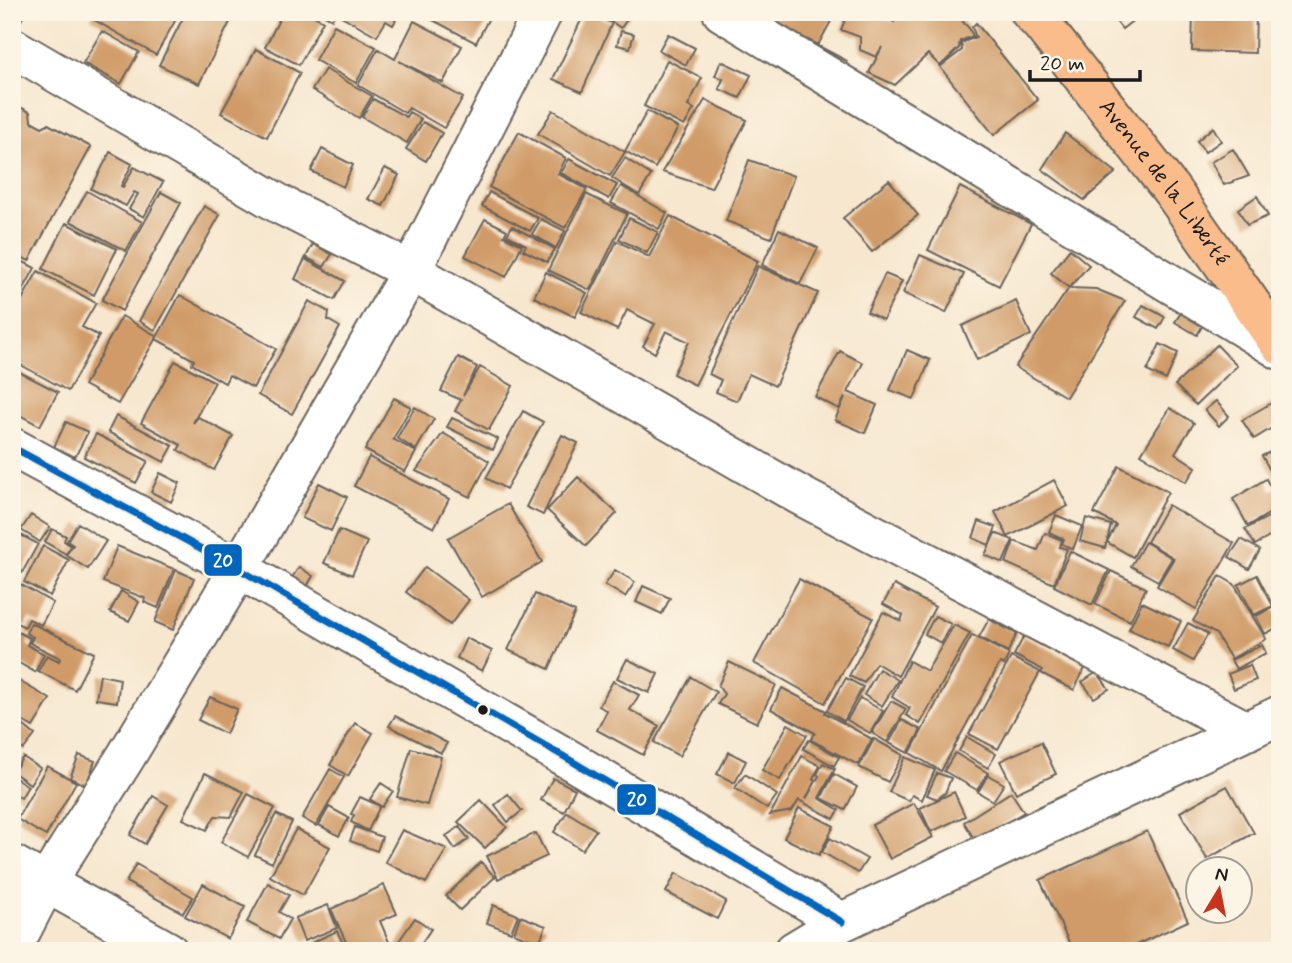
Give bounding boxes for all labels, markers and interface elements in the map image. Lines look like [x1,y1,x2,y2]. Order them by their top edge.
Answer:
scale bar [1030,38,1140,82]
text: 20 m [1040,50,1085,78]
street label: Avenue de la Liberté [1091,94,1235,272]
line badge: 20 [203,543,243,577]
text: 20 [213,549,233,574]
unlabelled marker [476,703,490,717]
line badge: 20 [616,783,657,816]
text: 20 [627,788,647,813]
north arrow [1184,855,1254,925]
text: N [1213,861,1230,888]

